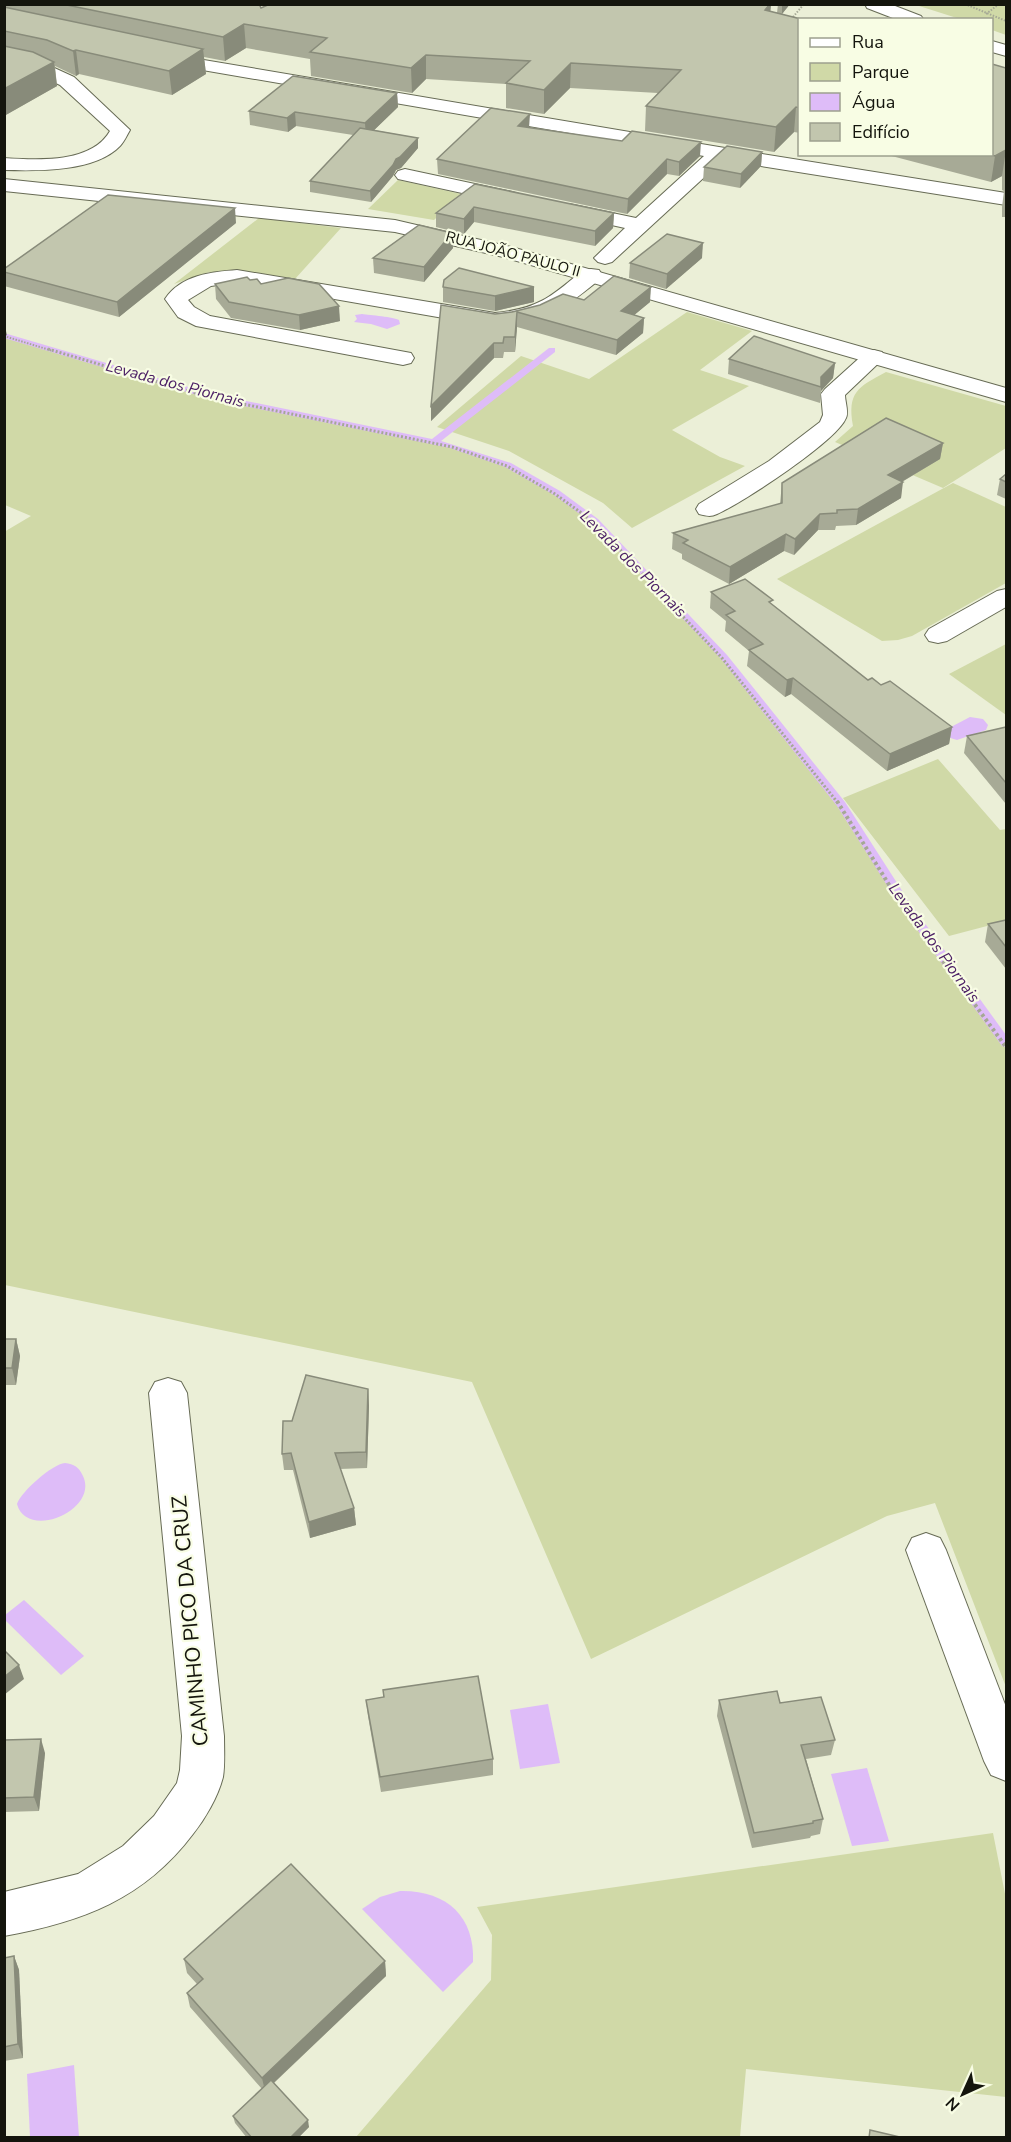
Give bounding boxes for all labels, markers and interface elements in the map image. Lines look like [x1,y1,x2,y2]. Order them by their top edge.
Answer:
legend [798,18,993,156]
text: Rua [852,30,884,54]
text: Parque [852,60,909,84]
text: Água [852,90,895,114]
text: Edifício [852,120,910,144]
street label: RUA JOÃO PAULO II [443,226,583,282]
water label: Levada dos Piornais [103,355,247,413]
water label: Levada dos Piornais [575,506,692,623]
water label: Levada dos Piornais [883,879,985,1008]
street label: CAMINHO PICO DA CRUZ [165,1495,215,1747]
north arrow [933,2064,993,2124]
text: N [941,2092,965,2116]

